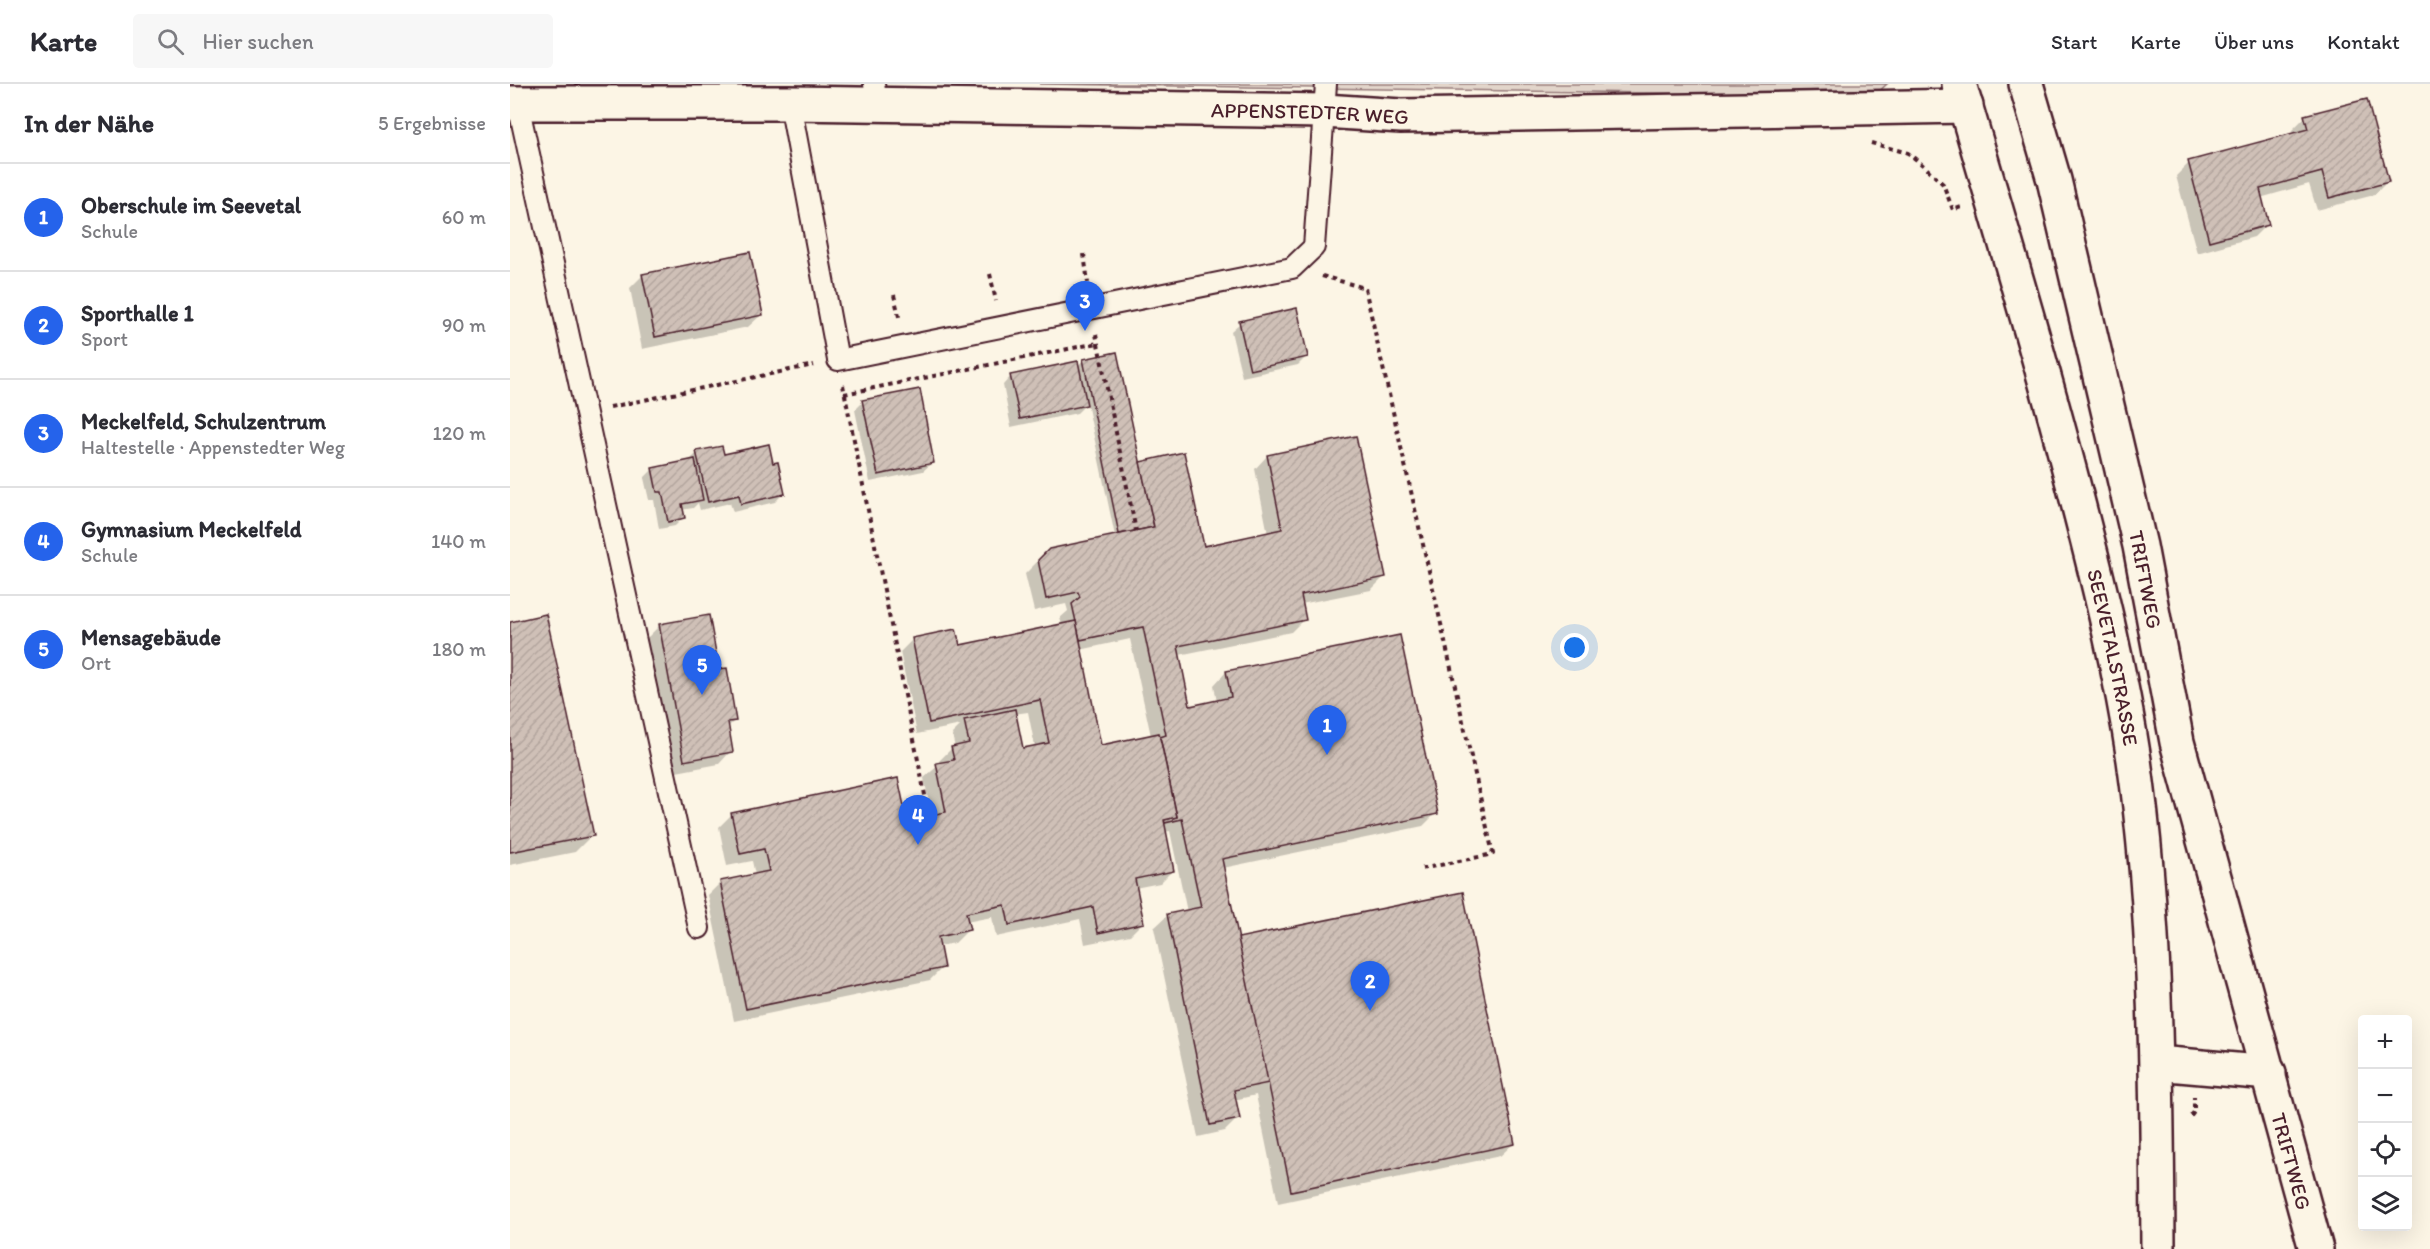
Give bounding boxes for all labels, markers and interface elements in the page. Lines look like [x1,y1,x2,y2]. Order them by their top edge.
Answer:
search box [133,14,553,68]
text: Karte [30,24,97,58]
icon: search [154,25,187,58]
text: Hier suchen [202,28,314,55]
text: Start [2051,29,2097,54]
text: Karte [2130,29,2181,54]
text: Über uns [2214,29,2294,54]
text: Kontakt [2327,29,2400,54]
street label: APPENSTEDTER WEG [1211,97,1409,129]
text: In der Nähe [24,107,154,139]
text: 5 Ergebnisse [378,111,486,135]
text: Oberschule im Seevetal [81,192,301,219]
text: 1 [39,205,48,229]
text: 60 m [442,205,486,229]
text: Schule [81,219,138,243]
pin: 3 [1066,282,1104,331]
text: Sporthalle 1 [81,300,194,327]
text: 2 [38,313,49,337]
text: 90 m [442,313,486,337]
text: Sport [81,327,128,351]
text: Meckelfeld, Schulzentrum [81,408,326,435]
text: 3 [38,421,49,445]
text: 120 m [433,421,486,445]
text: Haltestelle · Appenstedter Weg [81,435,345,459]
text: Gymnasium Meckelfeld [81,516,302,543]
street label: TRIFTWEG [2124,528,2168,631]
text: 4 [37,529,50,553]
text: 140 m [431,529,486,553]
text: Schule [81,543,138,567]
street label: SEEVETALSTRASSE [2083,566,2144,748]
text: Mensagebäude [81,624,221,651]
your location [1560,633,1589,662]
text: 5 [38,637,49,661]
text: 180 m [432,637,486,661]
pin: 5 [682,646,722,695]
text: Ort [81,651,111,675]
pin: 1 [1308,706,1346,755]
pin: 4 [898,796,938,845]
pin: 2 [1350,962,1390,1011]
map controls [2358,1015,2412,1231]
button: + [2358,1015,2412,1069]
button: − [2358,1069,2412,1123]
street label: TRIFTWEG [2267,1110,2317,1212]
button: locate [2358,1123,2412,1177]
button: layers [2358,1177,2412,1231]

